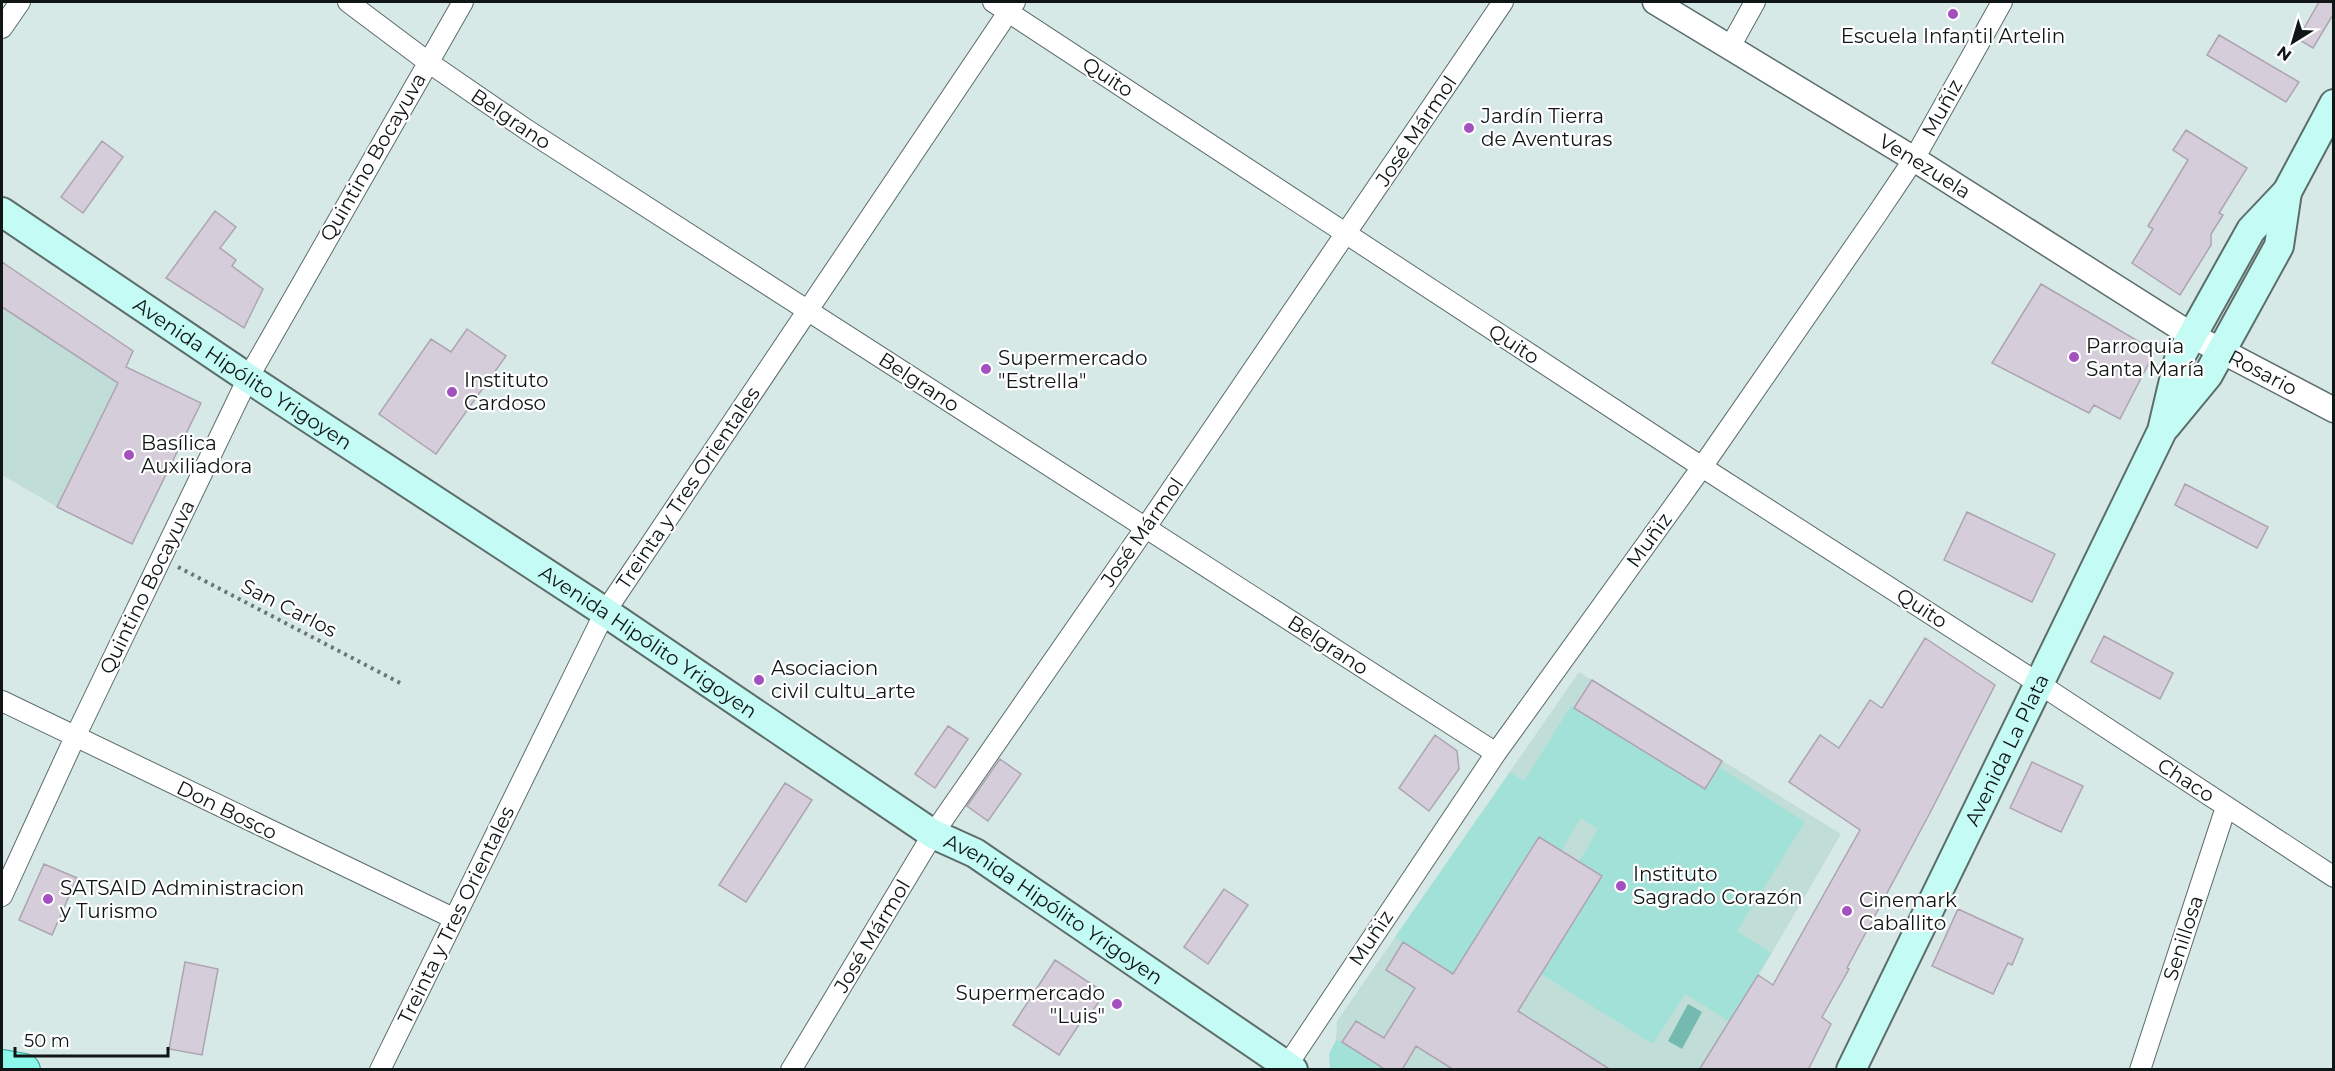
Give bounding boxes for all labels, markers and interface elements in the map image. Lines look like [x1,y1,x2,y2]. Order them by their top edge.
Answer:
marker: Escuela Infantil Artelin [1946,7,1960,21]
north arrow [2263,12,2323,72]
place label: Escuela Infantil Artelin [1841,24,2065,48]
text: N [2273,42,2295,65]
street label: Quito [1078,52,1138,102]
street label: Quintino Bocayuva [315,68,431,246]
street label: José Mármol [1370,71,1462,191]
street label: Muñiz [1917,75,1967,141]
street label: Belgrano [466,84,556,154]
place label: Jardín Tierra de Aventuras [1480,104,1612,151]
marker: Jardín Tierra de Aventuras [1462,121,1476,135]
street label: Venezuela [1875,129,1975,204]
street label: Avenida Hipólito Yrigoyen [129,292,356,455]
street label: Quito [1484,319,1544,369]
place label: Parroquia Santa María [2086,334,2204,381]
street label: Rosario [2224,345,2301,400]
place label: Supermercado "Estrella" [998,346,1147,393]
street label: Belgrano [874,347,964,417]
marker: Parroquia Santa María [2067,350,2081,364]
marker: Supermercado "Estrella" [979,362,993,376]
place label: Instituto Cardoso [464,368,549,415]
street label: Treinta y Tres Orientales [611,382,765,594]
marker: Instituto Cardoso [445,385,459,399]
place label: Basílica Auxiliadora [141,431,252,478]
marker: Basílica Auxiliadora [122,448,136,462]
street label: José Mármol [1095,473,1188,592]
street label: Quintino Bocayuva [94,496,200,678]
street label: Muñiz [1621,508,1677,572]
street label: Avenida Hipólito Yrigoyen [535,560,762,723]
street label: San Carlos [237,574,341,642]
street label: Quito [1892,583,1952,633]
street label: Belgrano [1283,610,1373,680]
place label: Asociacion civil cultu_arte [771,656,916,703]
street label: Avenida La Plata [1960,670,2054,830]
marker: Asociacion civil cultu_arte [752,673,766,687]
street label: Chaco [2153,753,2219,807]
street label: Don Bosco [173,775,281,845]
street label: Treinta y Tres Orientales [393,802,519,1028]
street label: Avenida Hipólito Yrigoyen [941,829,1167,990]
place label: Instituto Sagrado Corazón [1633,862,1803,909]
street label: José Mármol [828,875,915,998]
place label: SATSAID Administracion y Turismo [59,876,304,923]
marker: Instituto Sagrado Corazón [1614,879,1628,893]
place label: Cinemark Caballito [1859,888,1957,935]
marker: SATSAID Administracion y Turismo [41,892,55,906]
street label: Senillosa [2158,892,2208,984]
marker: Cinemark Caballito [1840,904,1854,918]
street label: Muñiz [1344,906,1398,970]
place label: Supermercado "Luis" [956,981,1105,1028]
marker: Supermercado "Luis" [1110,997,1124,1011]
scale bar [15,1020,168,1058]
text: 50 m [24,1030,70,1052]

